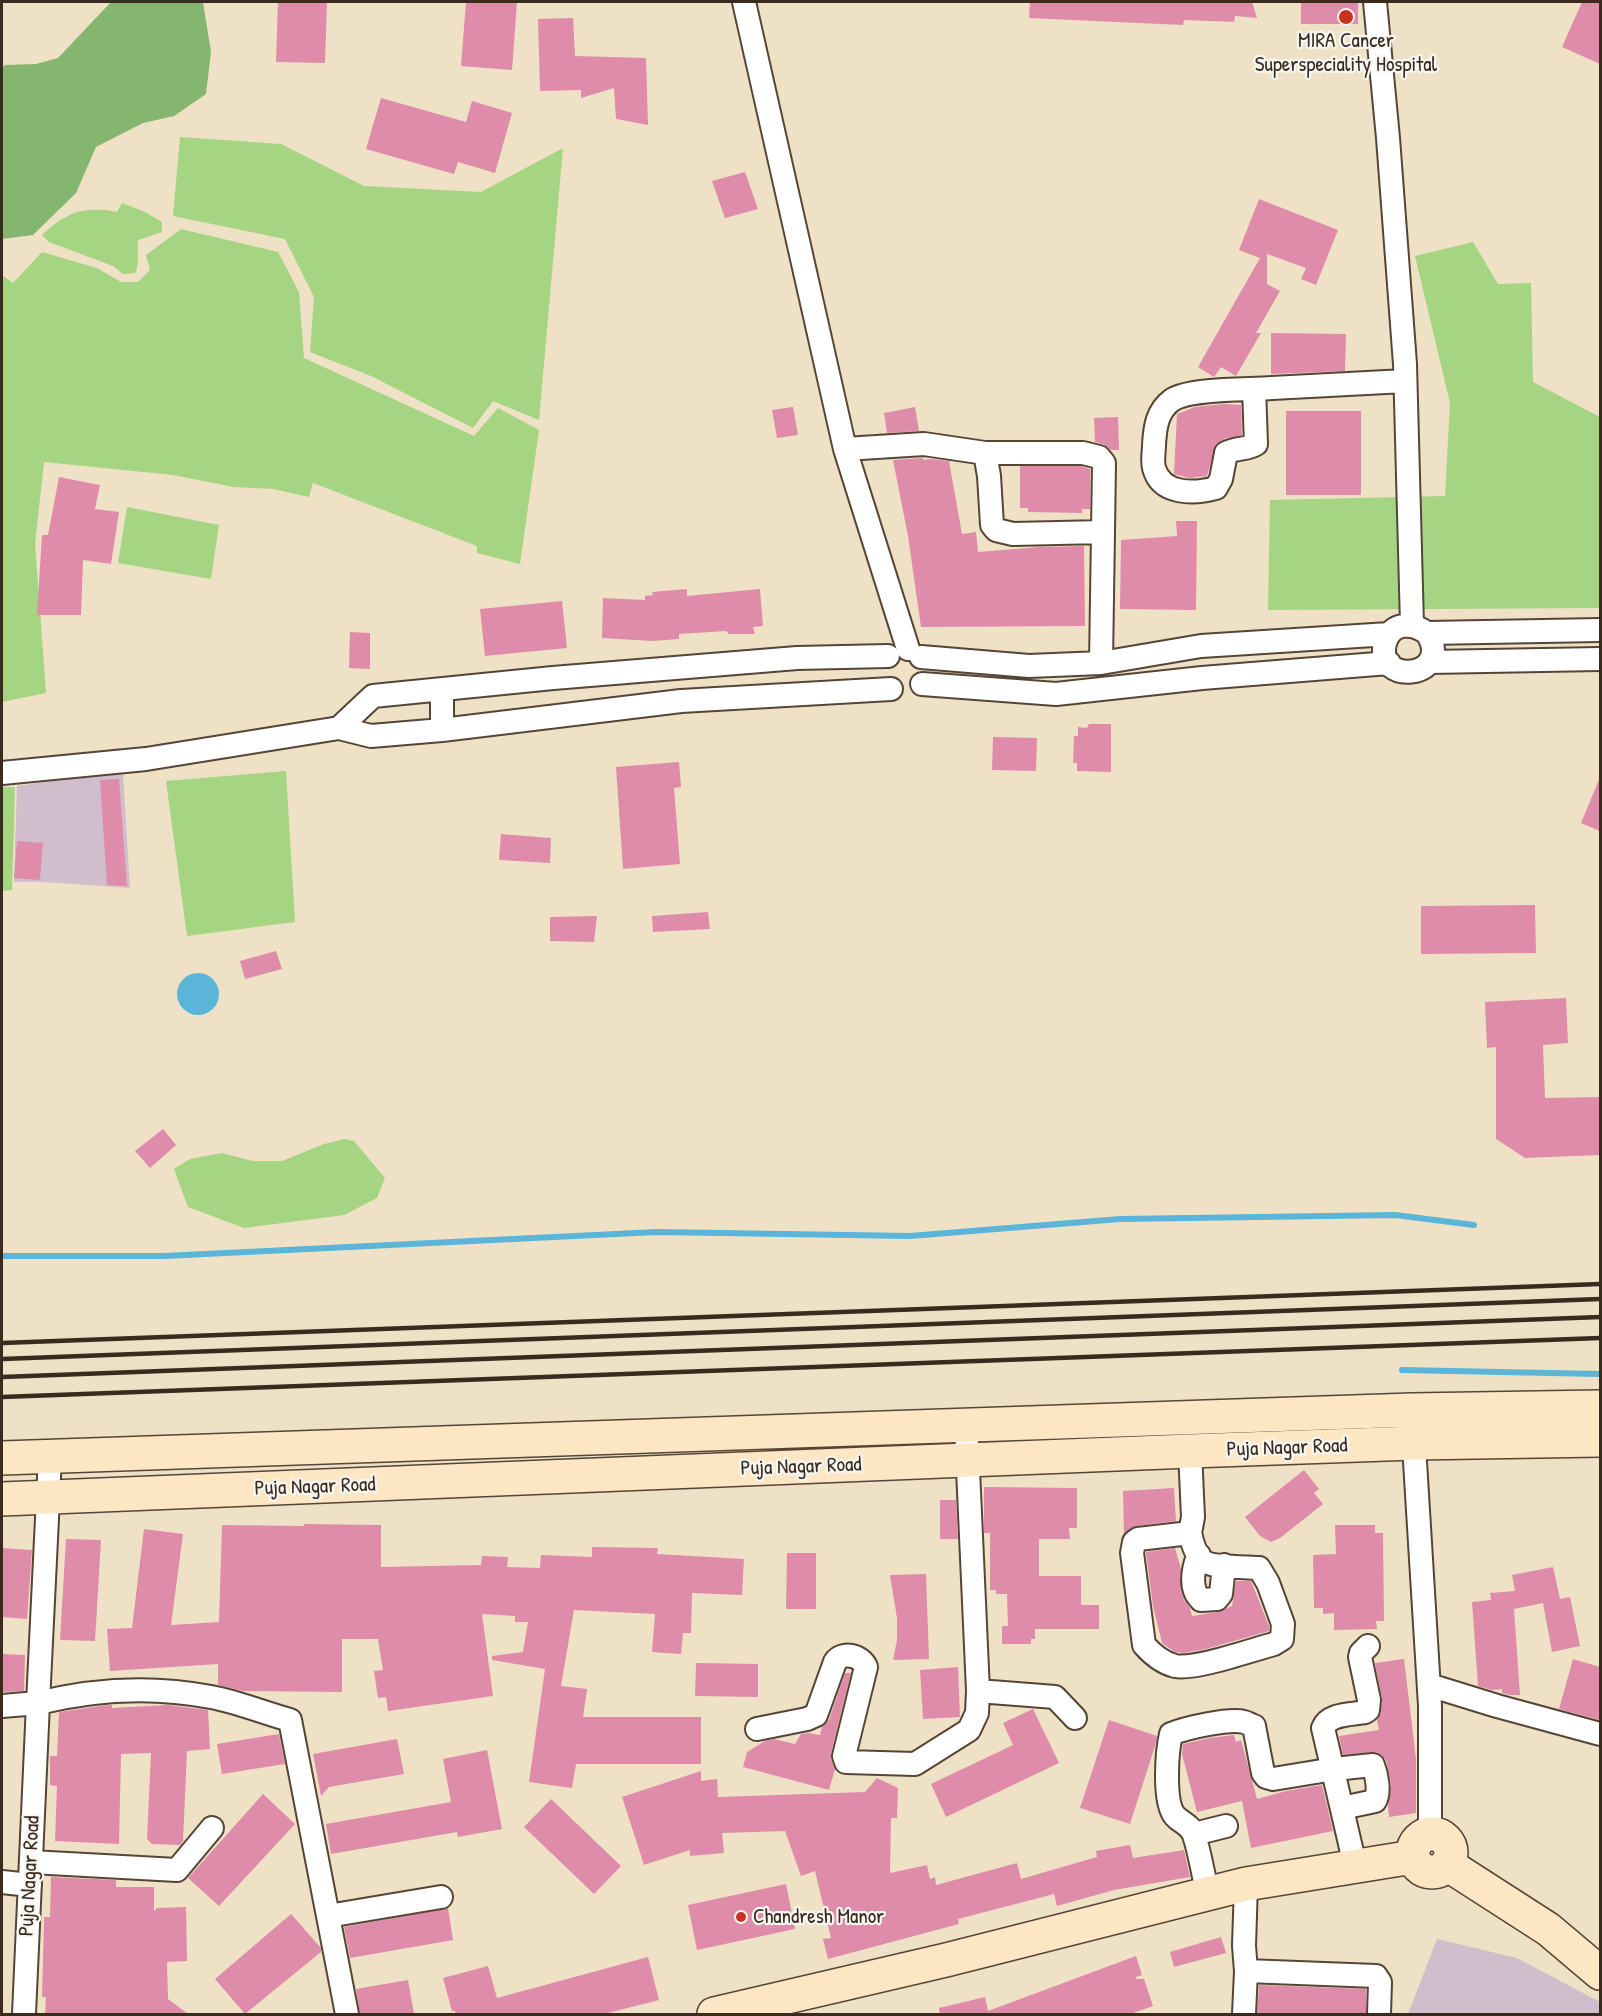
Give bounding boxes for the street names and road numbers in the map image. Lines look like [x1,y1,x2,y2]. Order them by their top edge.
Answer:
street label: Puja Nagar Road [1226,1433,1348,1463]
street label: Puja Nagar Road [740,1452,862,1482]
street label: Puja Nagar Road [254,1472,376,1502]
street label: Puja Nagar Road [14,1815,46,1937]

